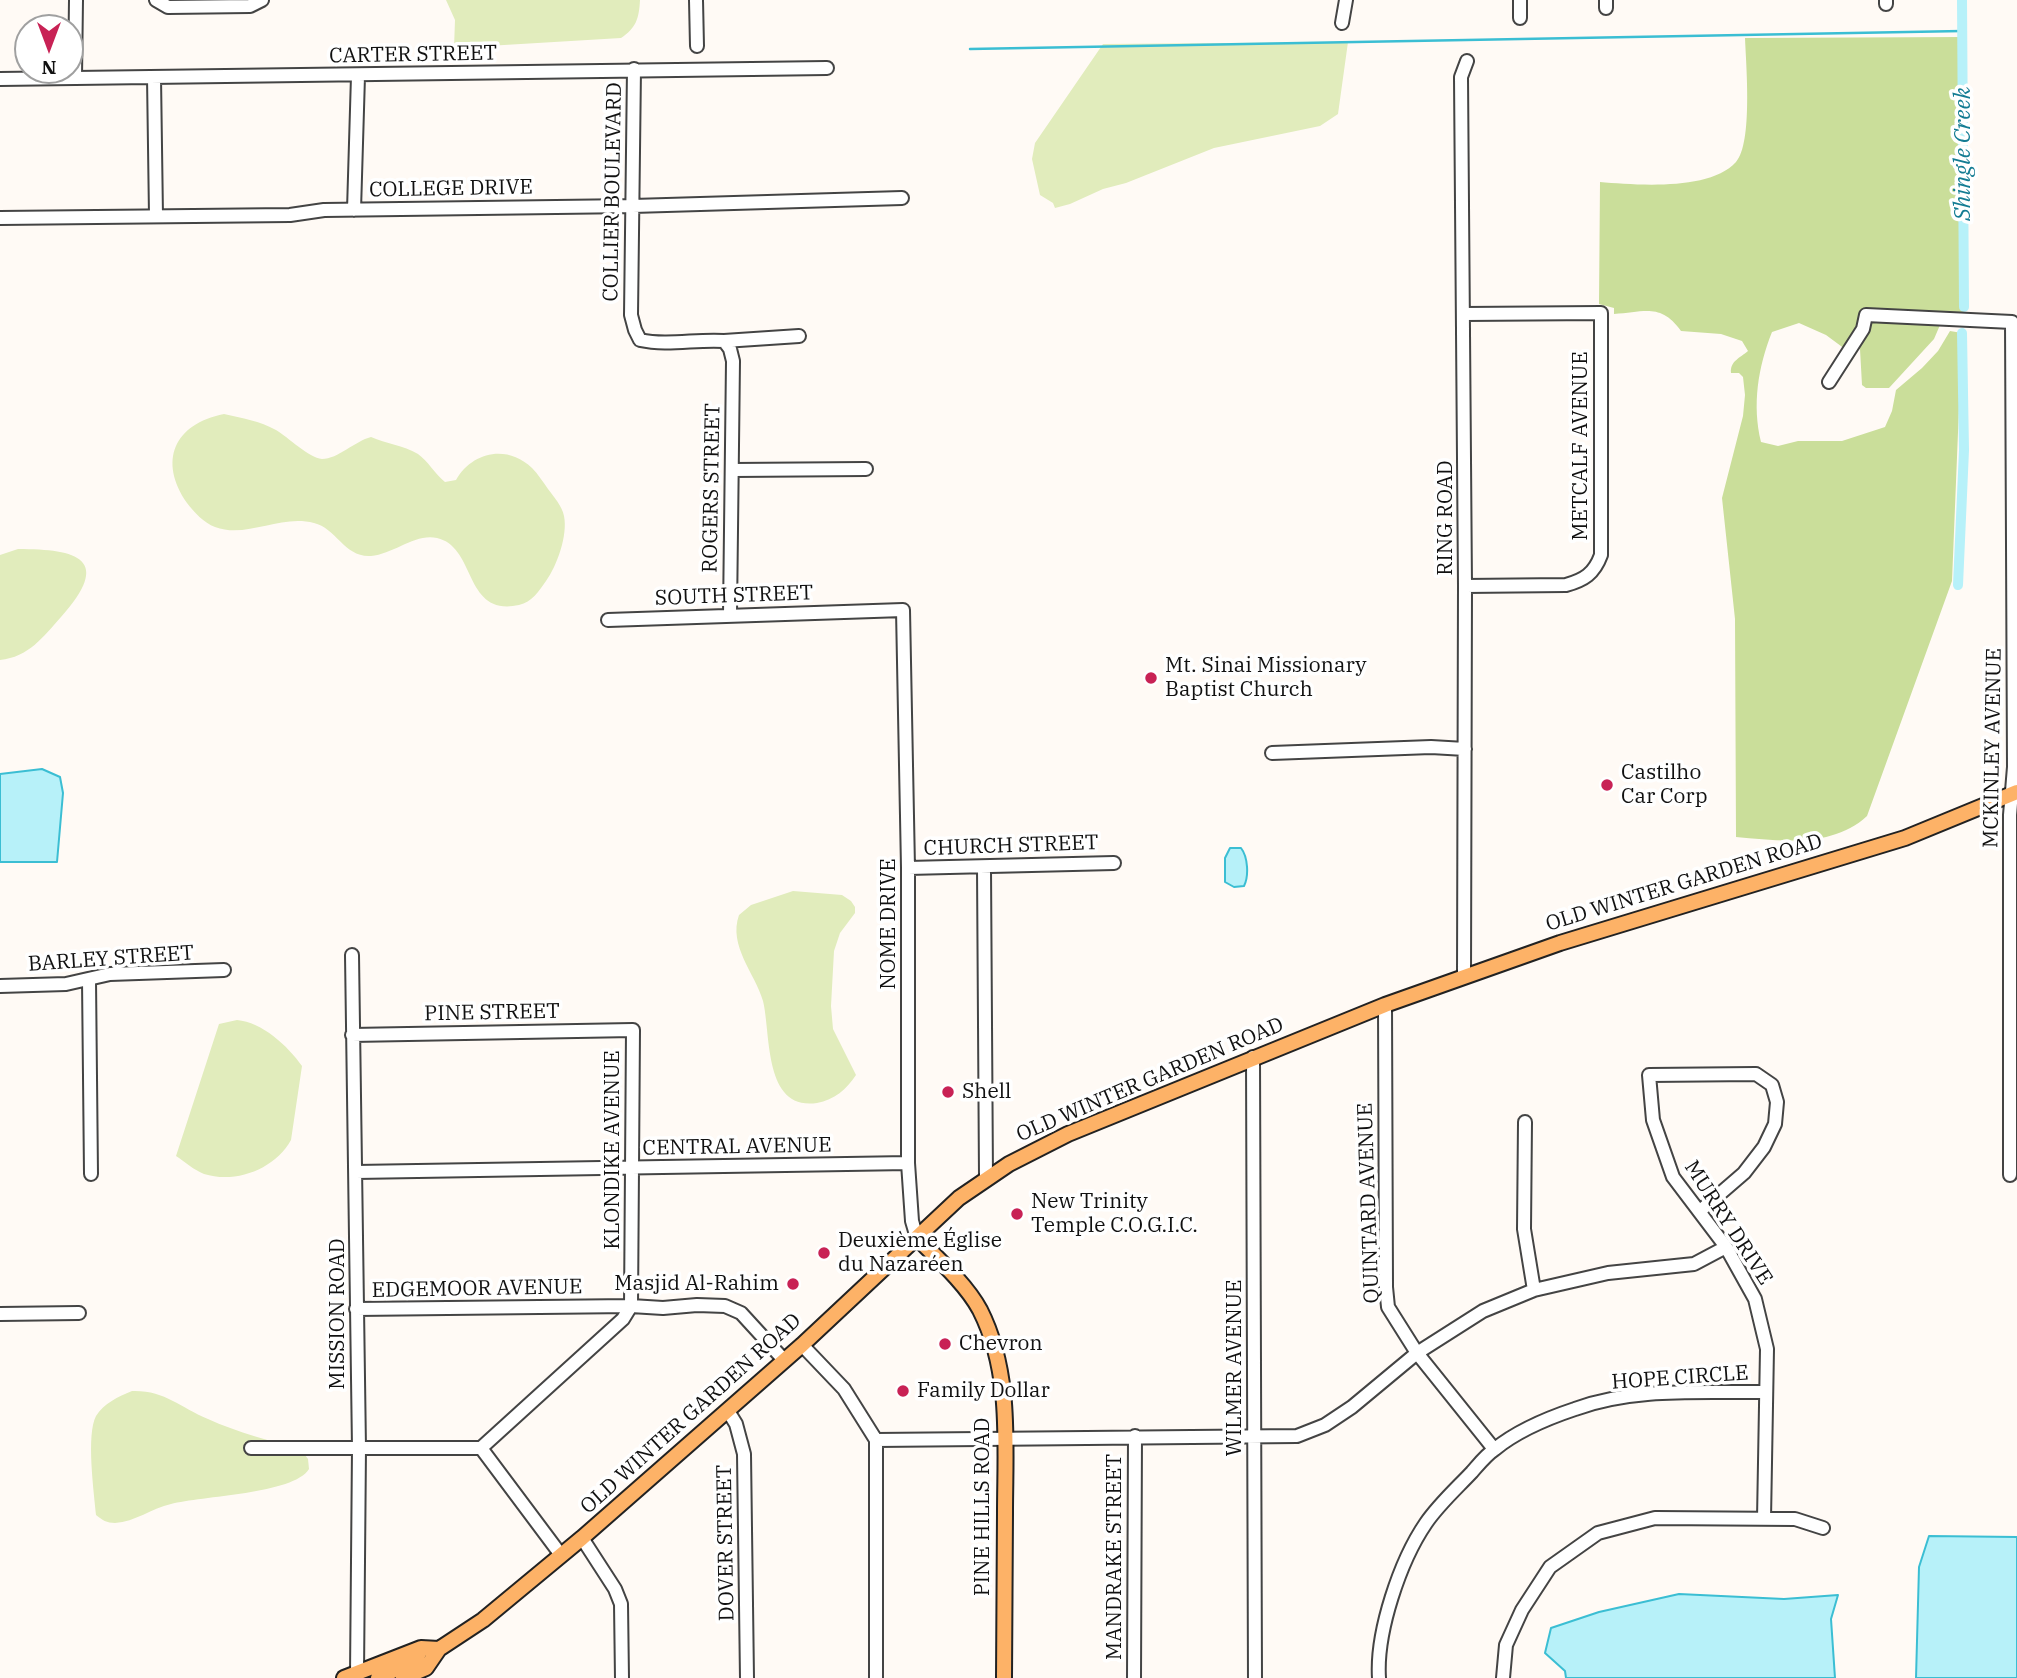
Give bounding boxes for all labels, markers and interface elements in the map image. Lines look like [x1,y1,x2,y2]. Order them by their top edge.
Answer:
north arrow [14,14,84,84]
street label: CARTER STREET [329,41,497,69]
text: N [41,56,57,80]
street label: COLLIER BOULEVARD [598,82,628,302]
water label: Shingle Creek [1949,87,1977,221]
street label: COLLEGE DRIVE [369,175,533,203]
street label: METCALF AVENUE [1568,351,1594,541]
street label: ROGERS STREET [698,403,726,573]
street label: RING ROAD [1433,460,1459,576]
street label: SOUTH STREET [654,581,814,611]
street label: MCKINLEY AVENUE [1979,648,2007,848]
place label: Mt. Sinai Missionary Baptist Church [1165,653,1367,703]
marker: Mt. Sinai Missionary Baptist Church [1143,670,1159,686]
place label: Castilho Car Corp [1621,760,1707,810]
marker: Castilho Car Corp [1599,777,1615,793]
street label: OLD WINTER GARDEN ROAD [1543,829,1825,937]
street label: CHURCH STREET [923,830,1099,862]
street label: NOME DRIVE [876,858,902,990]
street label: BARLEY STREET [27,941,195,977]
street label: PINE STREET [424,999,560,1027]
street label: OLD WINTER GARDEN ROAD [1013,1012,1287,1148]
street label: KLONDIKE AVENUE [600,1050,626,1250]
place label: Shell [962,1079,1011,1105]
marker: Shell [940,1084,956,1100]
street label: QUINTARD AVENUE [1353,1102,1385,1304]
street label: CENTRAL AVENUE [642,1133,832,1161]
street label: MURRY DRIVE [1678,1156,1778,1290]
place label: New Trinity Temple C.O.G.I.C. [1031,1189,1198,1239]
marker: New Trinity Temple C.O.G.I.C. [1009,1206,1025,1222]
place label: Deuxième Église du Nazaréen [838,1228,1002,1278]
street label: MISSION ROAD [325,1238,351,1390]
marker: Deuxième Église du Nazaréen [816,1245,832,1261]
place label: Masjid Al-Rahim [614,1271,779,1297]
street label: EDGEMOOR AVENUE [371,1275,583,1303]
marker: Masjid Al-Rahim [785,1276,801,1292]
street label: WILMER AVENUE [1222,1280,1248,1456]
street label: OLD WINTER GARDEN ROAD [576,1308,806,1520]
place label: Chevron [959,1331,1043,1357]
marker: Chevron [937,1336,953,1352]
street label: HOPE CIRCLE [1611,1361,1749,1395]
place label: Family Dollar [917,1378,1050,1404]
marker: Family Dollar [895,1383,911,1399]
street label: PINE HILLS ROAD [970,1418,996,1596]
street label: MANDRAKE STREET [1102,1454,1128,1660]
street label: DOVER STREET [712,1465,740,1621]

